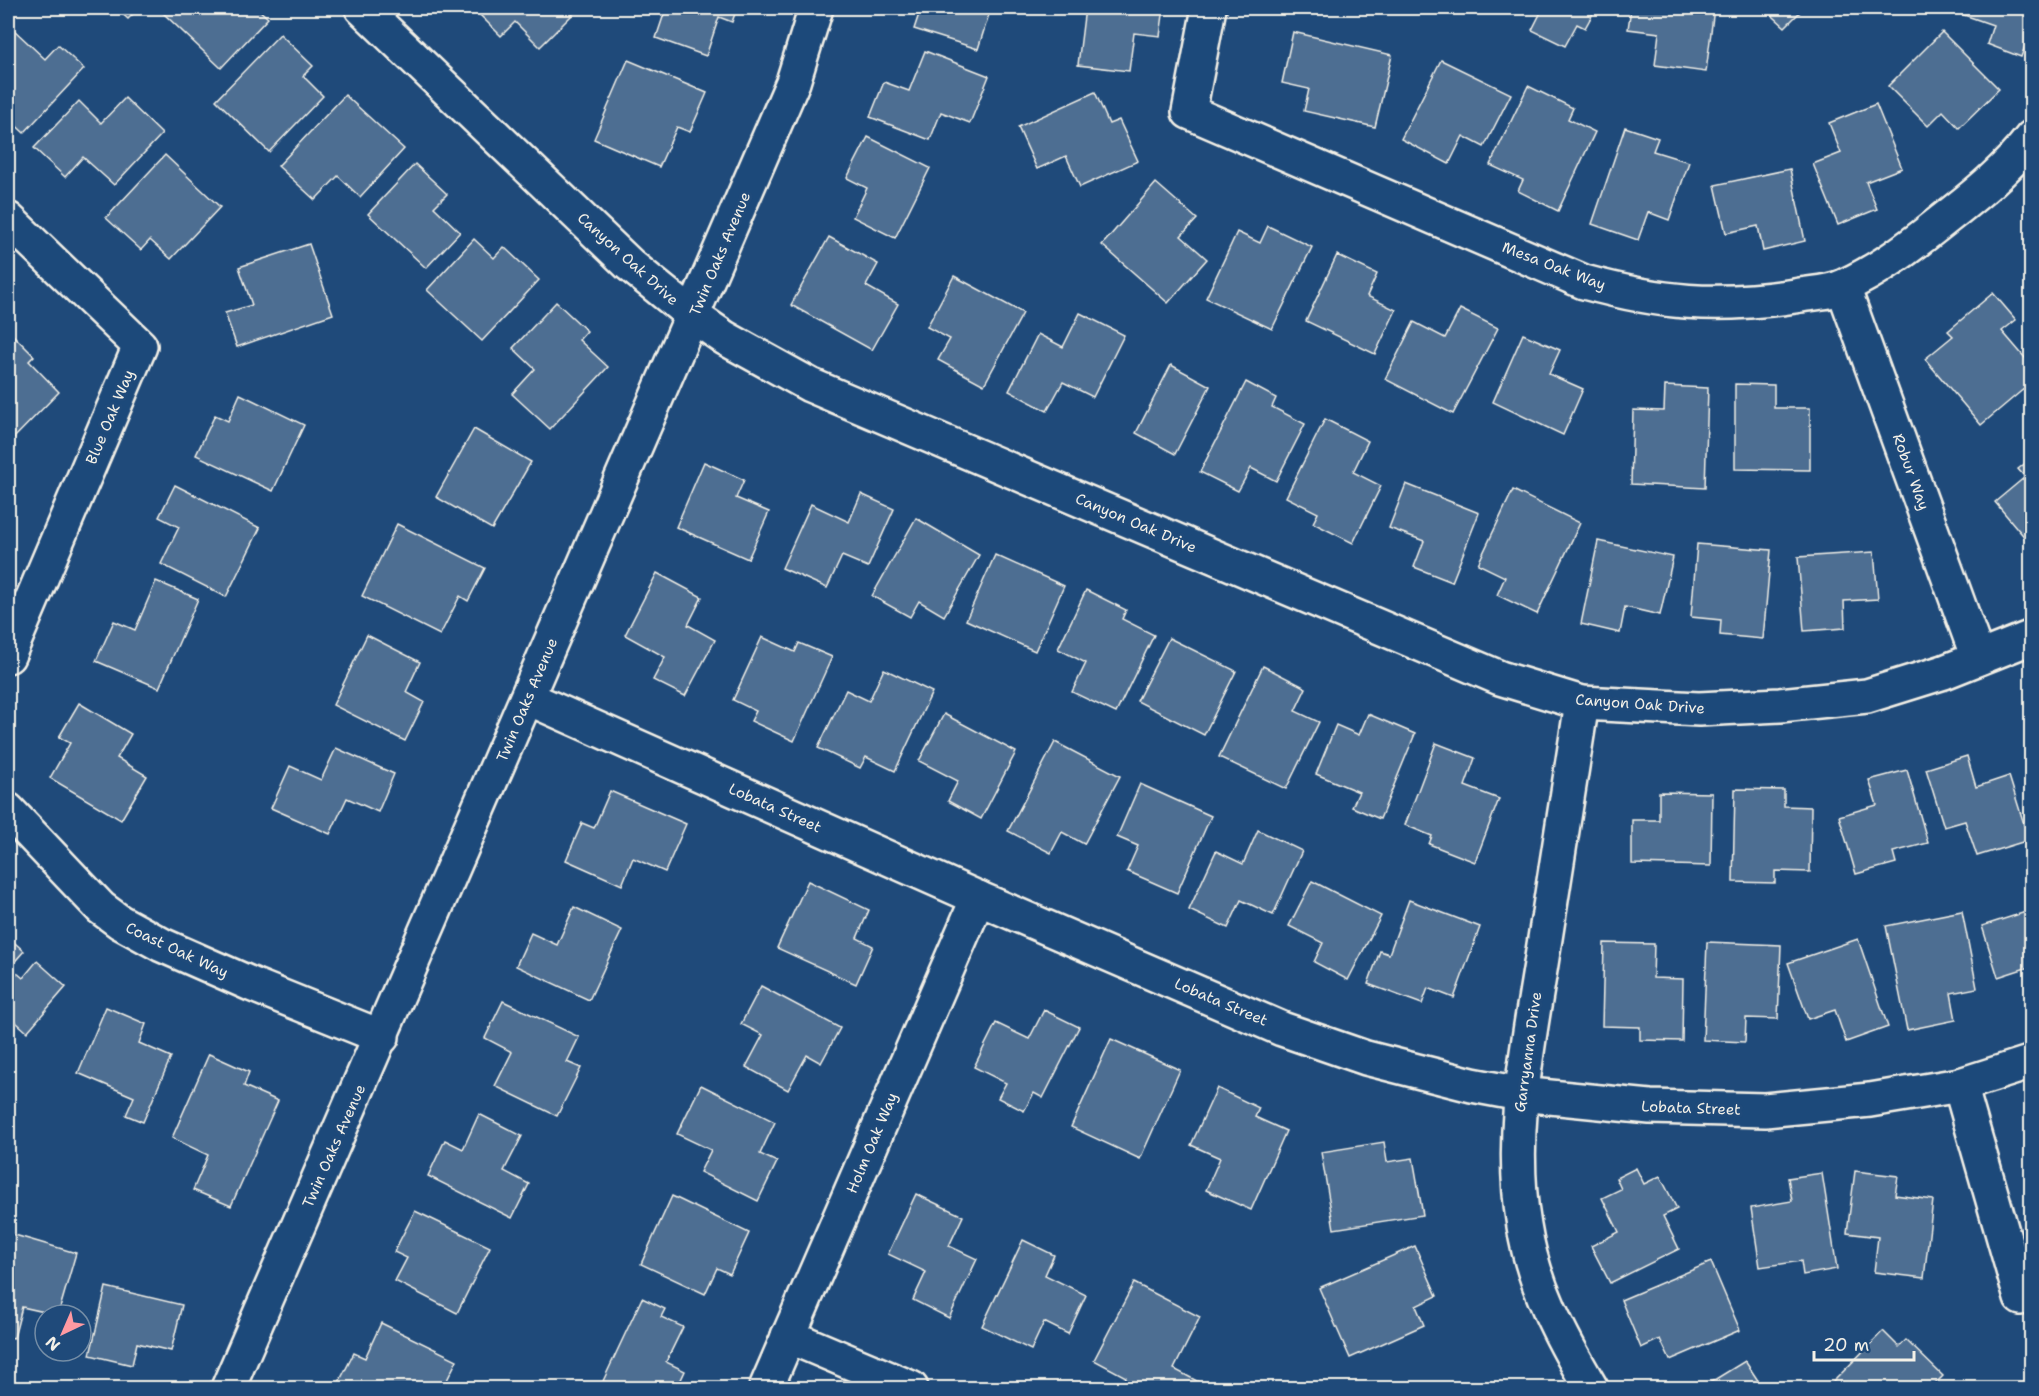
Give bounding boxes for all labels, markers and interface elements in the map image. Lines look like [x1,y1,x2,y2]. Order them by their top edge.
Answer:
street label: Twin Oaks Avenue [685,189,755,319]
street label: Canyon Oak Drive [573,208,683,310]
street label: Mesa Oak Way [1499,237,1609,295]
street label: Blue Oak Way [81,367,139,467]
street label: Robur Way [1888,431,1934,513]
street label: Canyon Oak Drive [1072,488,1200,558]
street label: Twin Oaks Avenue [492,635,562,765]
street label: Canyon Oak Drive [1575,689,1705,719]
street label: Lobata Street [725,779,825,837]
street label: Coast Oak Way [122,917,232,983]
street label: Lobata Street [1171,973,1271,1031]
street label: Garryanna Drive [1510,991,1546,1113]
street label: Twin Oaks Avenue [298,1081,370,1211]
street label: Holm Oak Way [842,1090,902,1196]
street label: Lobata Street [1641,1096,1741,1120]
north arrow [33,1303,93,1363]
scale bar [1814,1324,1914,1362]
text: N [41,1331,65,1355]
text: 20 m [1823,1333,1869,1357]

